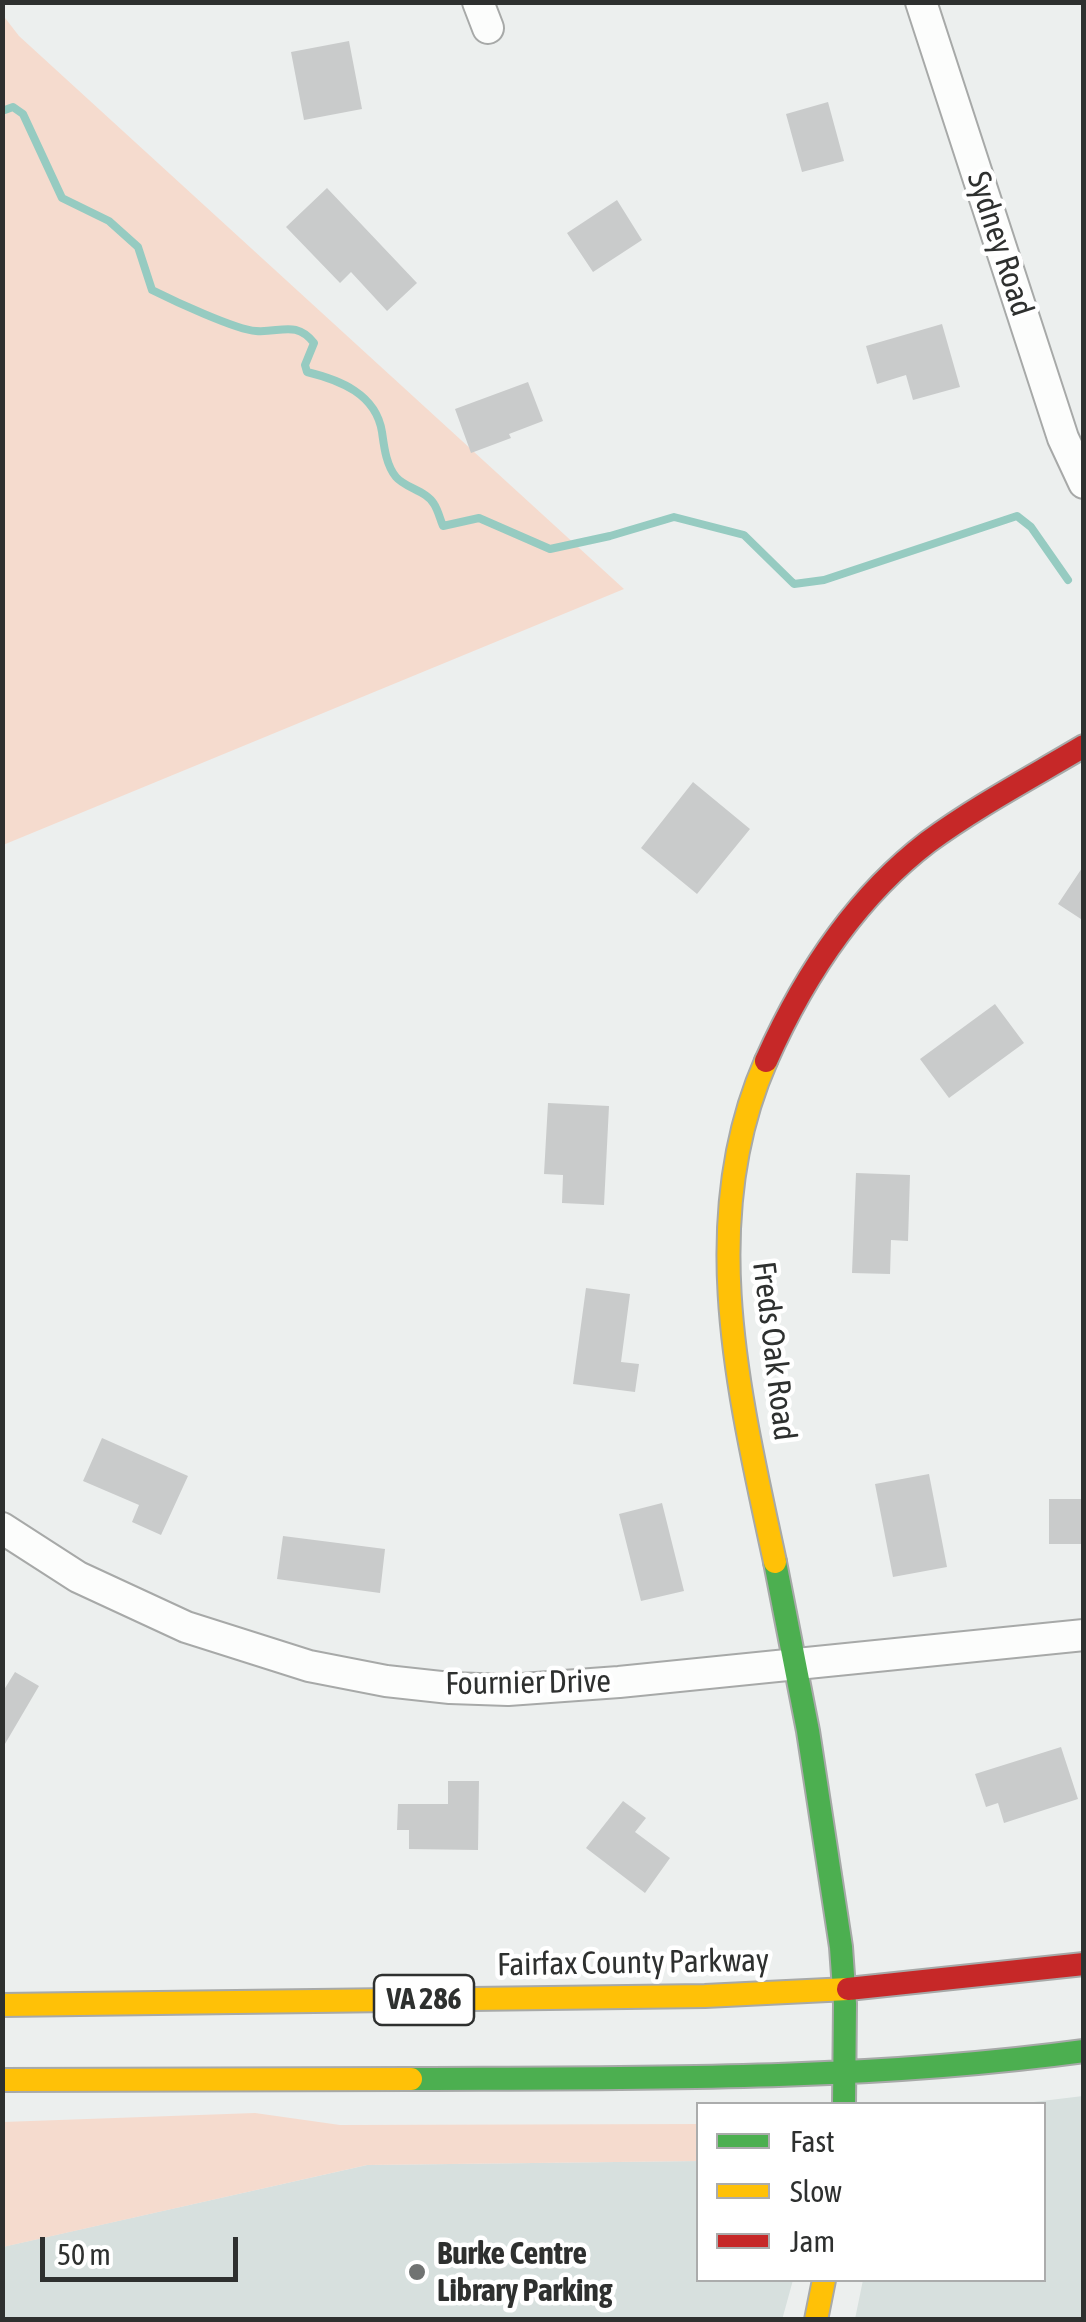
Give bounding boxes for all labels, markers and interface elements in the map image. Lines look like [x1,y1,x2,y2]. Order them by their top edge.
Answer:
street label: Sydney Road [959,167,1041,321]
street label: Freds Oak Road [744,1259,804,1443]
street label: Fournier Drive [445,1662,611,1704]
street label: Fairfax County Parkway [497,1941,769,1985]
road number: VA 286 [374,1975,474,2025]
legend [696,2102,1046,2282]
text: Fast [790,2124,835,2158]
text: Slow [790,2174,842,2208]
scale bar [45,2217,242,2279]
text: Jam [790,2224,835,2258]
place label: Burke Centre Library Parking [437,2235,613,2310]
text: 50 m [57,2237,111,2271]
marker: Burke Centre Library Parking [406,2261,428,2283]

